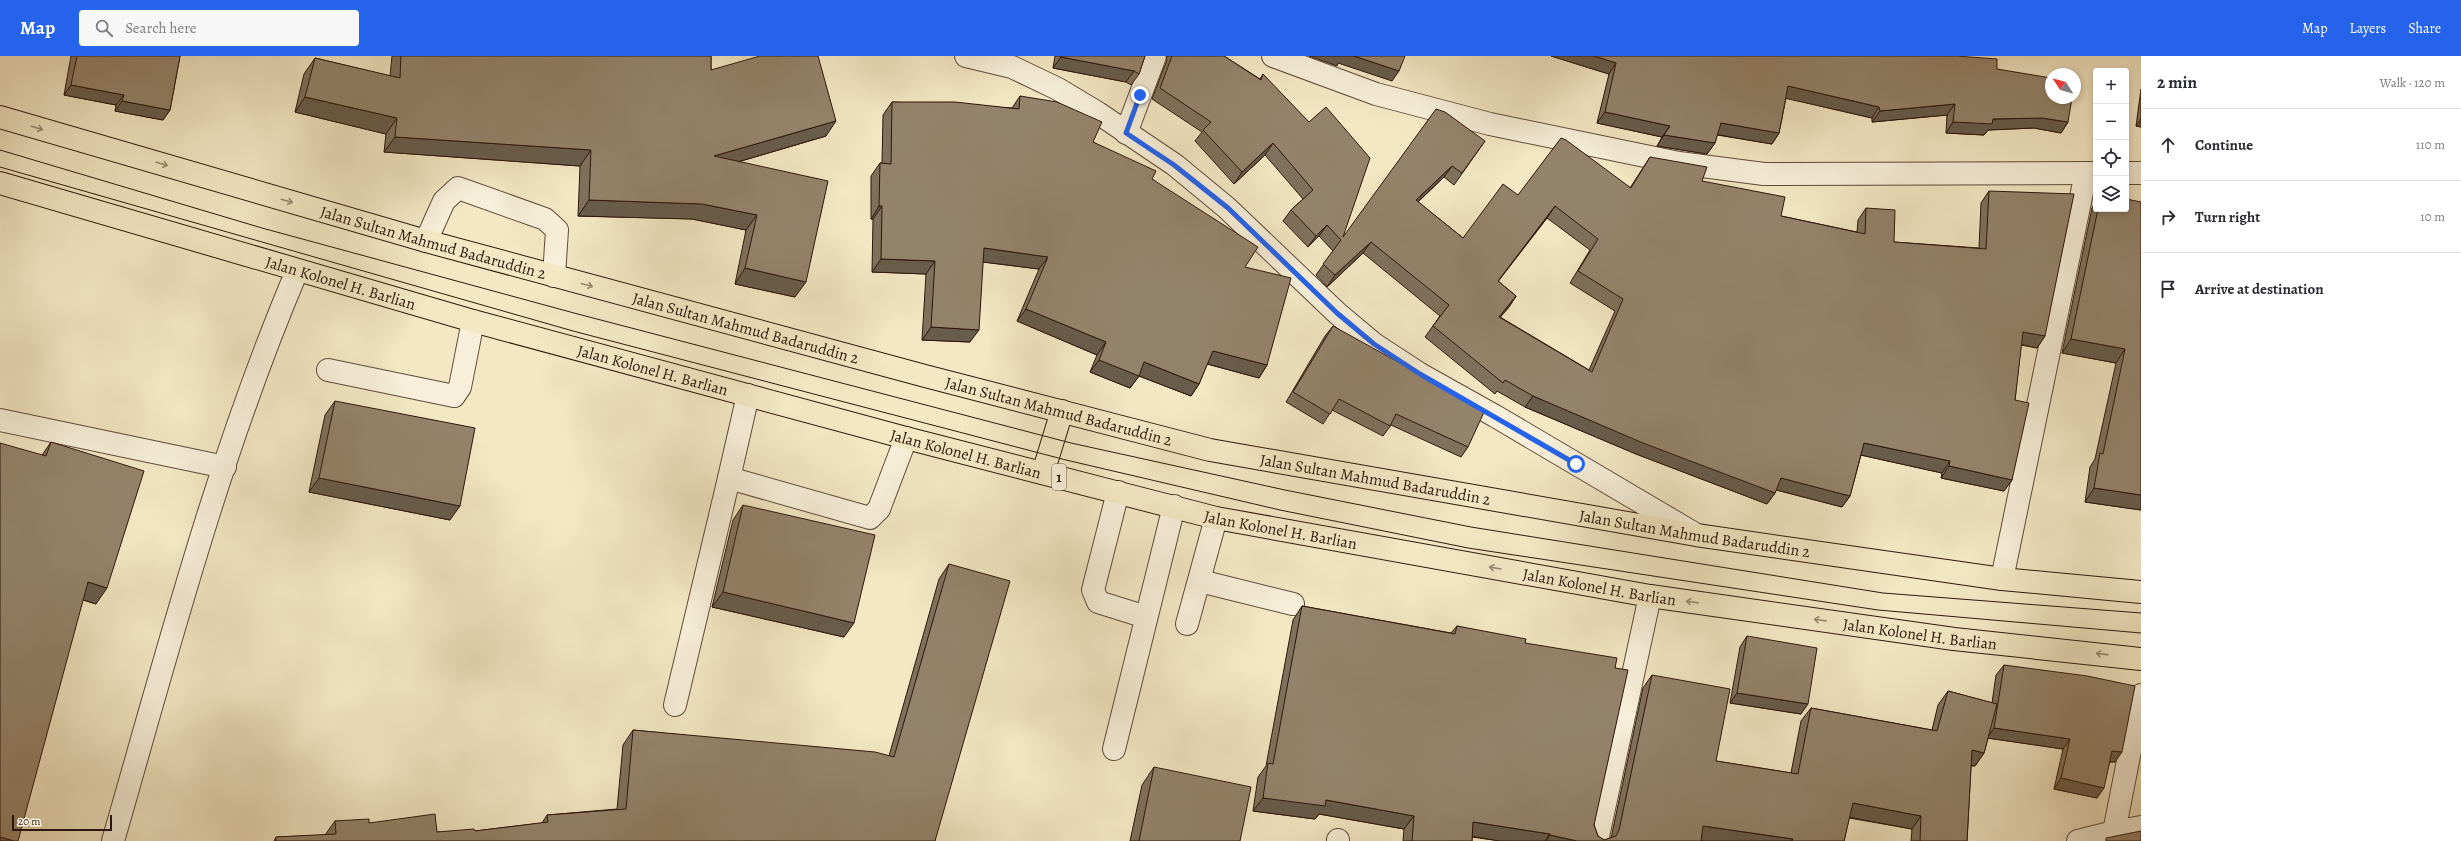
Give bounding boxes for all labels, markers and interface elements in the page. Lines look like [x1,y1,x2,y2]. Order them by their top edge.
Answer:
search box [79,10,359,46]
text: Map [20,15,55,41]
icon: search [93,17,115,39]
text: Search here [125,18,197,38]
text: Map [2302,19,2328,38]
text: Layers [2350,19,2386,38]
text: Share [2408,19,2441,38]
north arrow [2045,68,2081,104]
map controls [2093,68,2129,212]
button: + [2093,68,2129,104]
text: 2 min [2157,71,2197,94]
text: Walk · 120 m [2380,74,2445,91]
route end [1131,86,1149,104]
button: − [2093,104,2129,140]
one-way arrow [31,125,44,132]
icon: ahead [2157,134,2179,156]
text: Continue [2195,135,2253,155]
text: 110 m [2416,136,2445,153]
button: locate [2093,140,2129,176]
one-way arrow [155,161,168,168]
button: layers [2093,176,2129,212]
one-way arrow [280,197,293,205]
street label: Jalan Sultan Mahmud Badaruddin 2 [318,201,549,285]
icon: right [2157,206,2179,228]
text: Turn right [2195,207,2260,227]
text: 10 m [2420,208,2445,225]
street label: Jalan Kolonel H. Barlian [263,251,418,316]
icon: arrive [2157,278,2179,300]
text: Arrive at destination [2195,279,2324,299]
one-way arrow [581,282,594,289]
street label: Jalan Sultan Mahmud Badaruddin 2 [630,287,862,370]
street label: Jalan Kolonel H. Barlian [575,340,731,401]
street label: Jalan Sultan Mahmud Badaruddin 2 [943,372,1175,452]
street label: Jalan Kolonel H. Barlian [888,424,1044,484]
street label: Jalan Sultan Mahmud Badaruddin 2 [1258,449,1493,511]
route start [1567,455,1585,473]
road number: 1 [1052,464,1066,490]
street label: Jalan Kolonel H. Barlian [1201,505,1359,555]
street label: Jalan Sultan Mahmud Badaruddin 2 [1577,505,1812,563]
street label: Jalan Kolonel H. Barlian [1521,563,1678,612]
one-way arrow [1488,564,1501,572]
one-way arrow [1686,598,1699,606]
street label: Jalan Kolonel H. Barlian [1841,613,1998,656]
one-way arrow [1814,616,1827,624]
one-way arrow [2096,651,2109,658]
scale bar [12,813,112,832]
text: 20 m [18,814,40,829]

